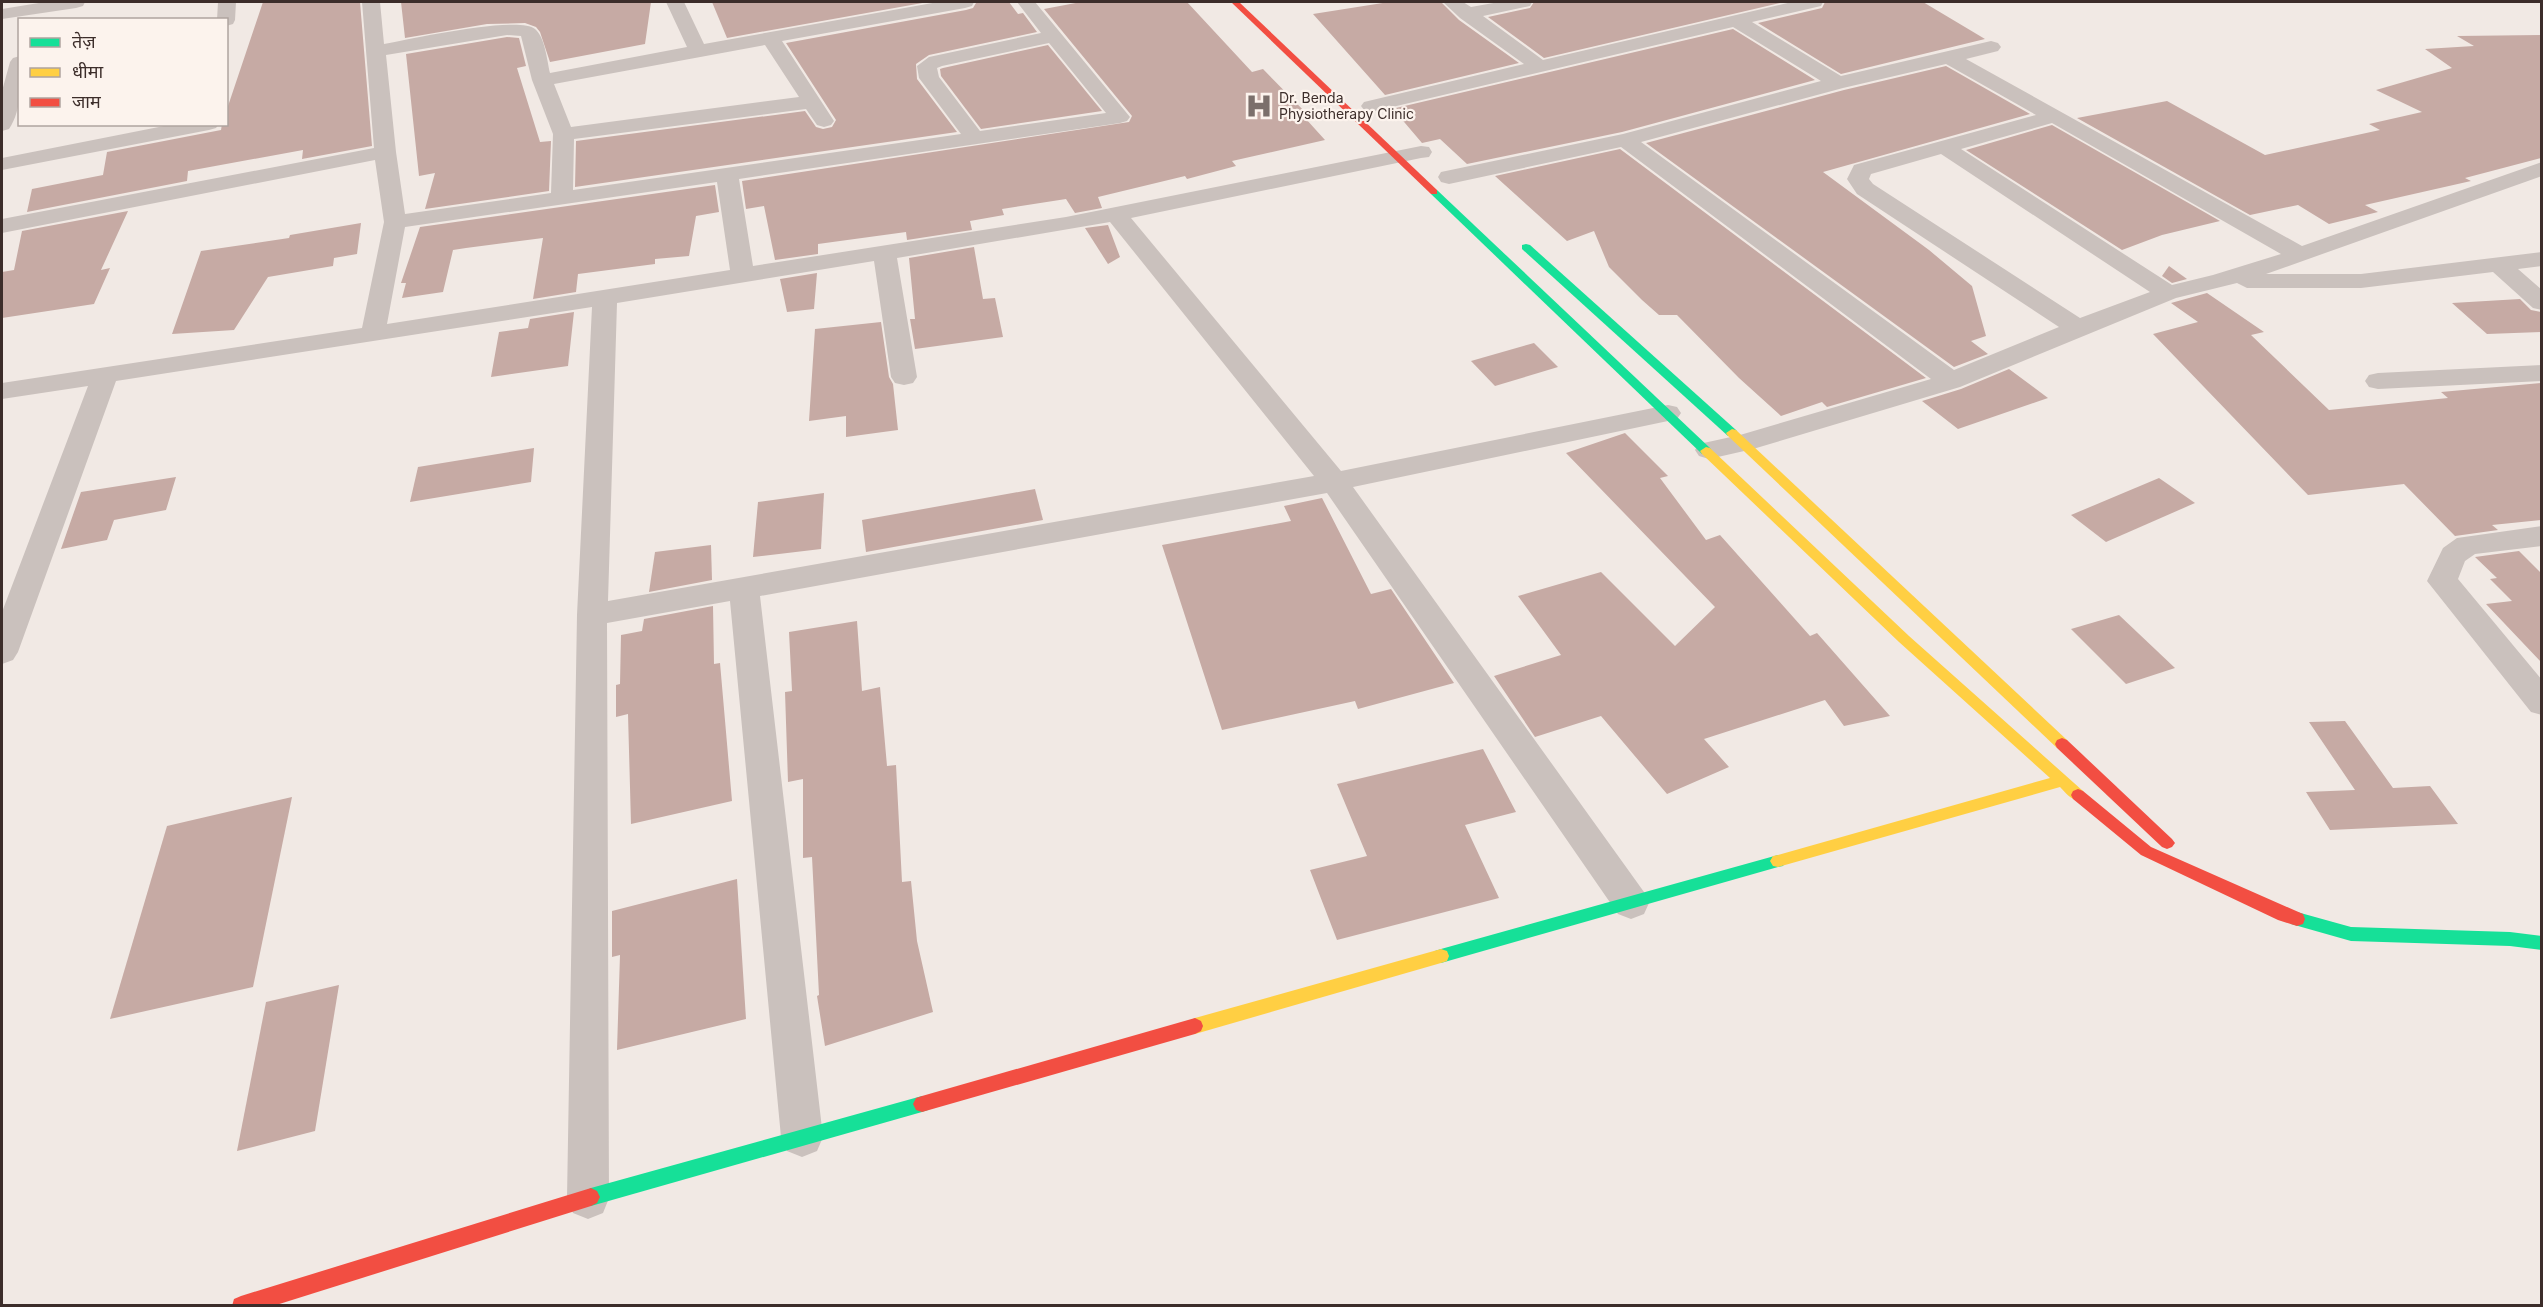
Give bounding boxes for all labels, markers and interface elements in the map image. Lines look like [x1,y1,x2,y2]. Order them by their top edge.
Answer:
legend [18,18,228,126]
text: तेज़ [72,31,96,52]
text: धीमा [72,61,103,82]
place label: Dr. Benda Physiotherapy Clinic [1279,89,1414,122]
text: जाम [72,91,102,112]
hospital icon: Dr. Benda Physiotherapy Clinic [1244,91,1274,121]

